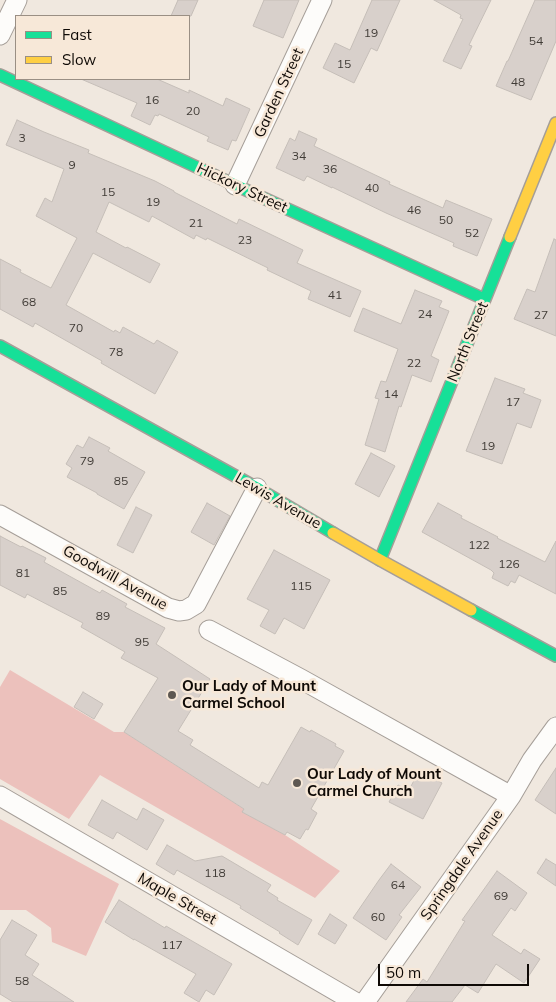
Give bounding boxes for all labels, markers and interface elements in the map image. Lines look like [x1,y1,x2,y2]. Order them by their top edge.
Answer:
legend [15,15,190,80]
text: Fast [62,25,92,44]
house number: 19 [364,26,378,40]
house number: 54 [529,34,543,48]
street label: Garden Street [250,45,308,141]
text: Slow [62,50,96,69]
house number: 15 [337,57,351,71]
house number: 48 [511,75,525,89]
house number: 16 [145,93,159,107]
house number: 20 [186,104,200,118]
house number: 3 [18,131,26,145]
house number: 34 [292,149,306,163]
house number: 9 [68,158,76,172]
street label: Hickory Street [194,159,290,217]
house number: 36 [323,162,337,176]
house number: 40 [365,181,379,195]
house number: 15 [101,185,115,199]
house number: 19 [146,195,160,209]
house number: 46 [407,203,421,217]
house number: 50 [439,213,453,227]
house number: 21 [189,216,203,230]
house number: 52 [465,226,479,240]
house number: 23 [238,233,252,247]
house number: 41 [328,288,342,302]
house number: 68 [22,295,36,309]
street label: North Street [444,299,492,385]
house number: 24 [418,307,432,321]
house number: 27 [534,308,548,322]
house number: 70 [69,321,83,335]
house number: 78 [109,345,123,359]
house number: 22 [407,356,421,370]
house number: 14 [384,387,398,401]
house number: 17 [506,395,520,409]
house number: 19 [481,439,495,453]
house number: 79 [80,454,94,468]
street label: Lewis Avenue [232,469,324,533]
house number: 85 [114,474,128,488]
house number: 122 [468,538,490,552]
street label: Goodwill Avenue [59,542,171,614]
house number: 126 [498,557,520,571]
house number: 81 [16,566,30,580]
house number: 115 [290,579,312,593]
house number: 85 [53,584,67,598]
house number: 89 [96,609,110,623]
house number: 95 [135,635,149,649]
place label: Our Lady of Mount Carmel School [182,677,316,712]
marker: Our Lady of Mount Carmel School [166,689,178,701]
place label: Our Lady of Mount Carmel Church [307,765,441,800]
marker: Our Lady of Mount Carmel Church [291,777,303,789]
street label: Springdale Avenue [417,806,507,924]
house number: 118 [204,866,226,880]
street label: Maple Street [134,869,220,929]
house number: 64 [391,878,405,892]
house number: 69 [494,889,508,903]
house number: 60 [371,910,385,924]
house number: 117 [161,938,183,952]
scale bar [381,954,532,986]
text: 50 m [386,963,421,982]
house number: 58 [15,974,29,988]

